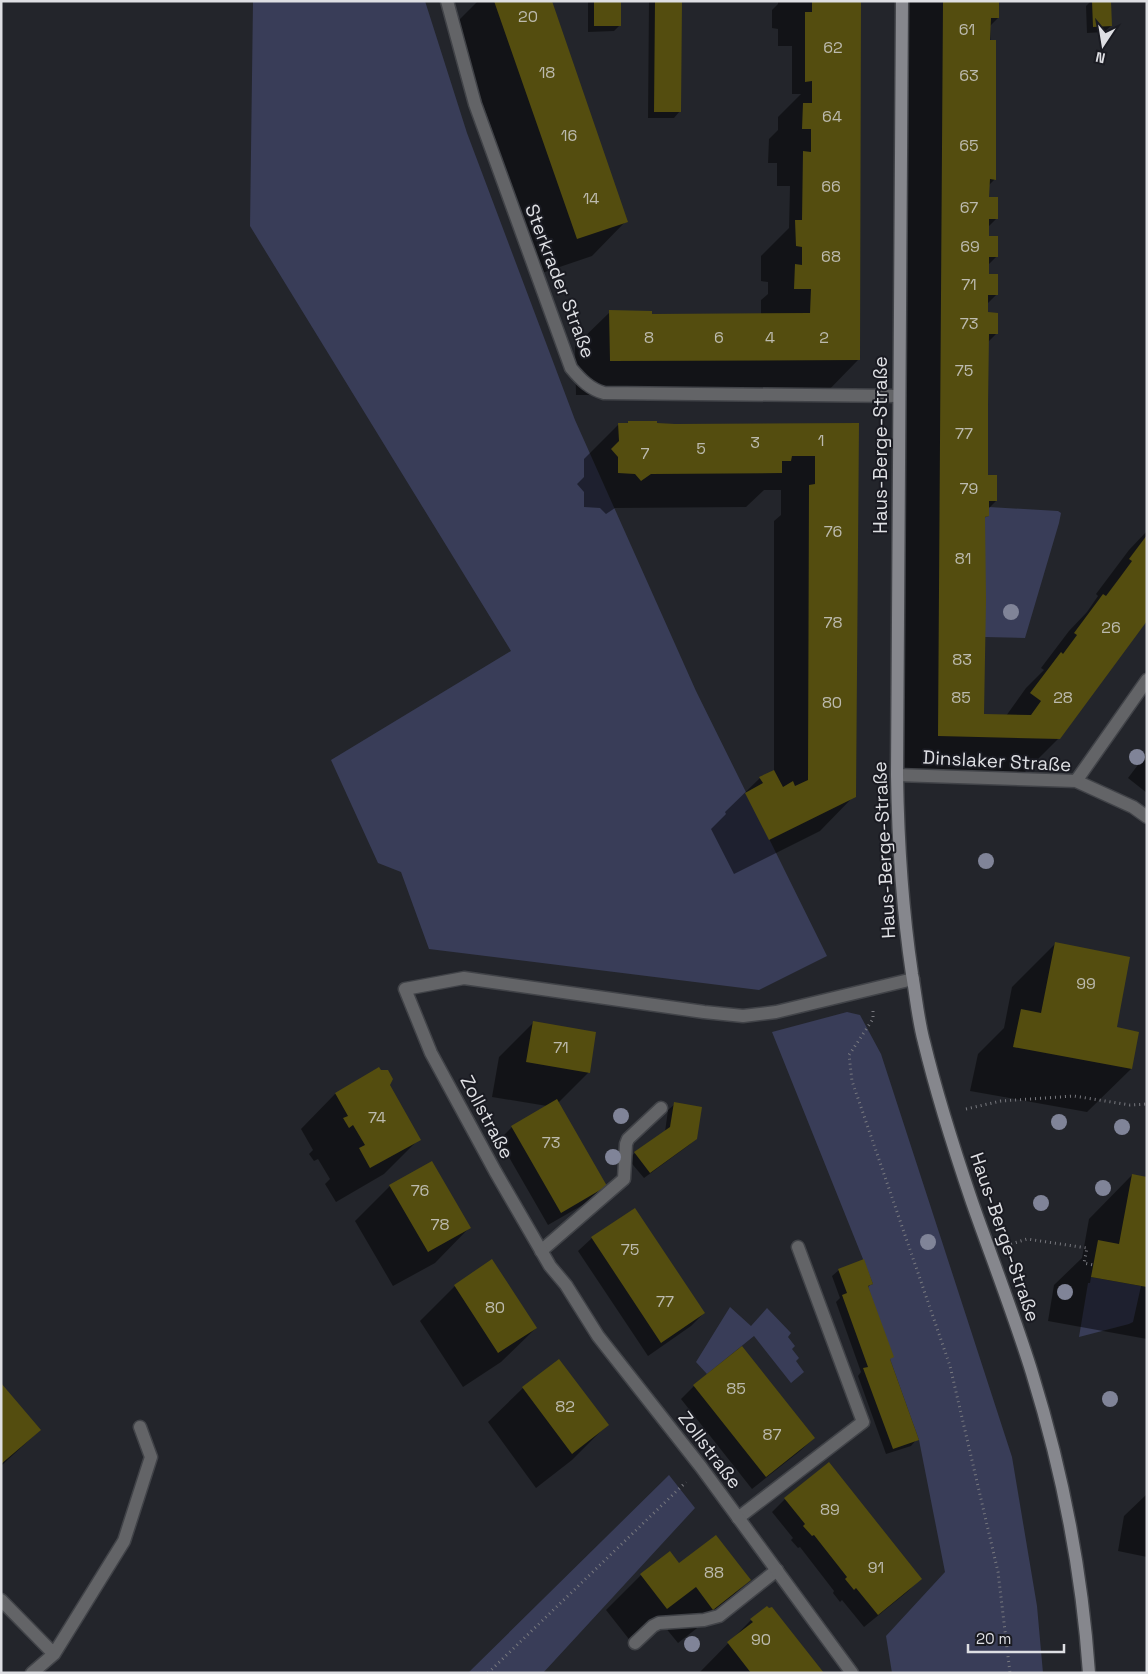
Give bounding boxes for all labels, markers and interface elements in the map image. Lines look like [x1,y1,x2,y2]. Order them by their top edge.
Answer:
house number: 20 [518,6,538,27]
house number: 61 [959,19,975,40]
north arrow [1078,20,1128,70]
house number: 62 [823,37,843,58]
text: N [1094,48,1107,67]
house number: 18 [539,62,555,83]
house number: 63 [959,65,979,86]
house number: 64 [822,106,842,127]
house number: 16 [561,125,577,146]
house number: 65 [959,135,979,156]
house number: 66 [821,176,841,197]
house number: 14 [583,188,599,209]
house number: 67 [960,197,978,218]
street label: Sterkrader Straße [519,200,601,362]
house number: 69 [960,236,980,257]
house number: 68 [821,246,841,267]
house number: 71 [961,274,977,295]
house number: 73 [960,313,978,334]
house number: 8 [644,327,654,348]
house number: 6 [714,327,724,348]
house number: 4 [765,327,775,348]
house number: 2 [819,327,829,348]
street label: Haus-Berge-Straße [868,356,893,534]
house number: 75 [955,360,973,381]
house number: 77 [955,423,973,444]
house number: 1 [818,430,824,451]
house number: 3 [750,432,760,453]
house number: 5 [696,438,706,459]
house number: 7 [640,443,650,464]
house number: 79 [960,478,978,499]
house number: 76 [824,521,842,542]
house number: 81 [955,548,971,569]
house number: 78 [824,612,843,633]
house number: 26 [1101,617,1121,638]
house number: 83 [952,649,972,670]
house number: 85 [951,687,971,708]
house number: 28 [1053,687,1073,708]
house number: 80 [822,692,842,713]
street label: Dinslaker Straße [922,745,1072,777]
street label: Haus-Berge-Straße [867,761,901,939]
house number: 99 [1076,973,1096,994]
house number: 71 [553,1037,569,1058]
street label: Zollstraße [455,1071,519,1163]
house number: 74 [368,1107,386,1128]
house number: 73 [542,1132,560,1153]
street label: Haus-Berge-Straße [964,1149,1046,1325]
house number: 76 [411,1180,429,1201]
house number: 78 [431,1214,450,1235]
house number: 75 [621,1239,639,1260]
house number: 77 [656,1291,674,1312]
house number: 80 [485,1297,505,1318]
house number: 85 [726,1378,746,1399]
house number: 82 [555,1396,575,1417]
street label: Zollstraße [673,1406,747,1494]
house number: 87 [763,1424,781,1445]
house number: 89 [820,1499,840,1520]
house number: 91 [868,1557,884,1578]
house number: 88 [704,1562,724,1583]
scale bar [968,1622,1064,1654]
house number: 90 [751,1629,771,1650]
text: 20 m [976,1629,1011,1648]

